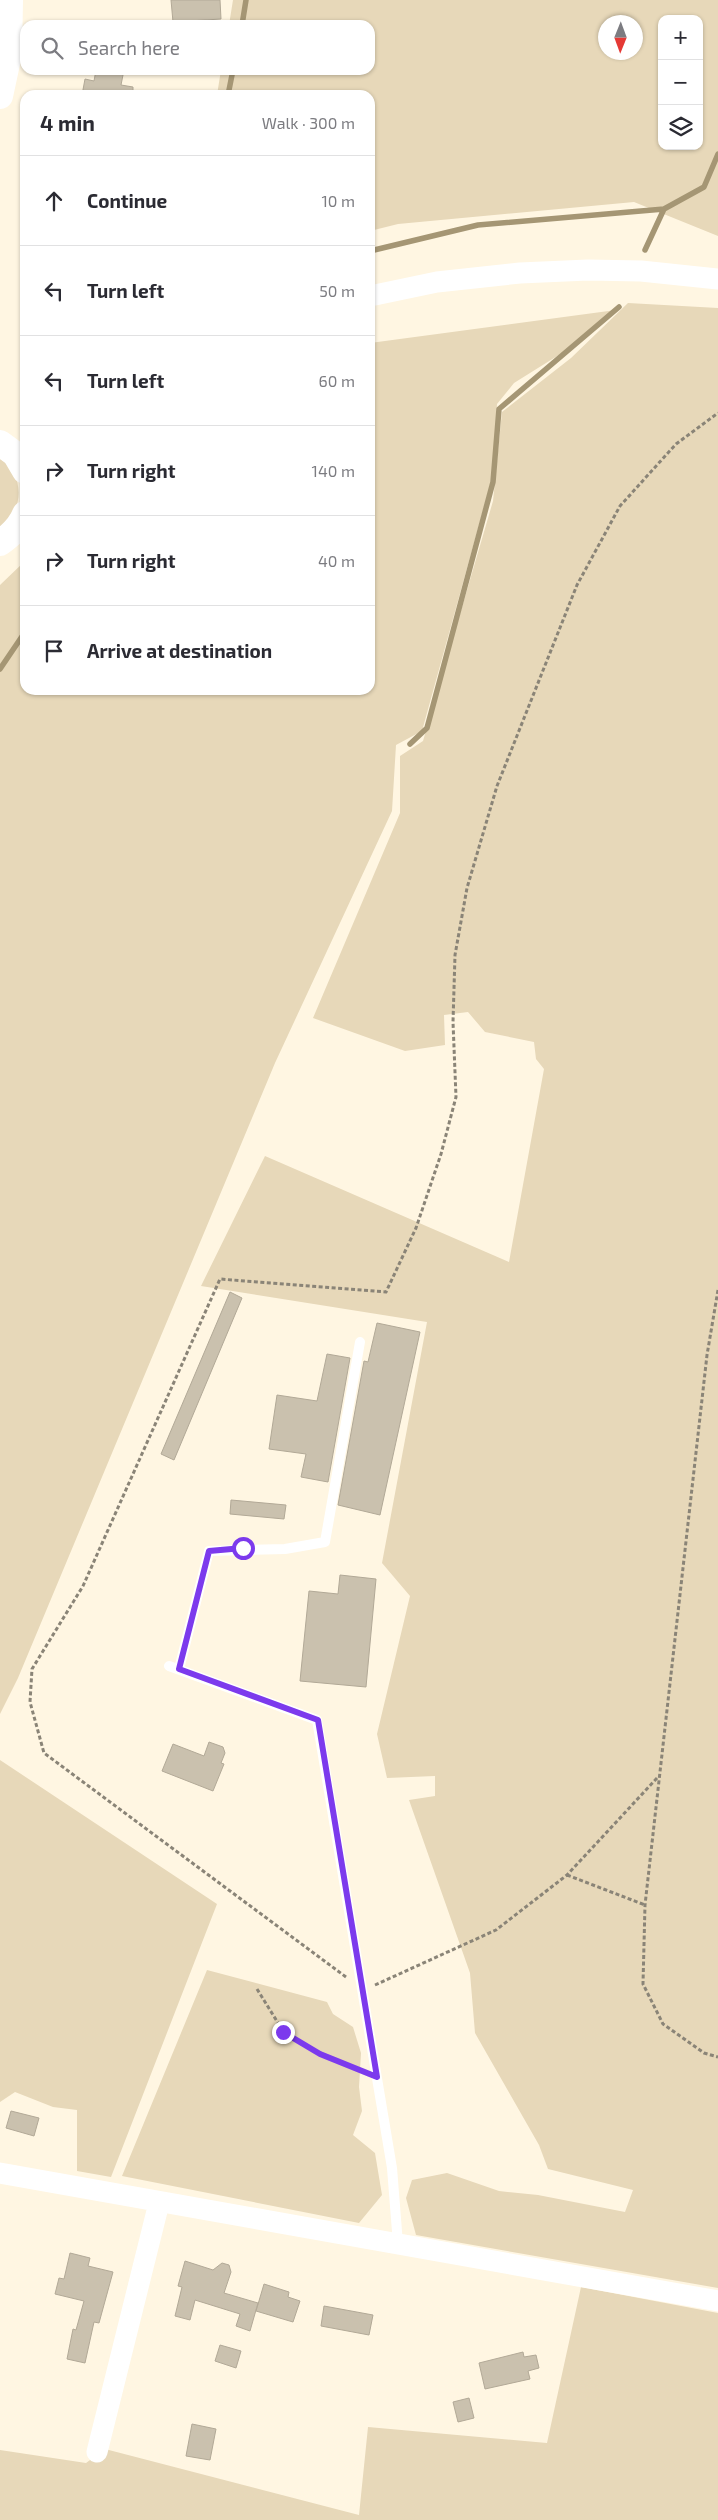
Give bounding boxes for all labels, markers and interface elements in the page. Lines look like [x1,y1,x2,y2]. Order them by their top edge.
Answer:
north arrow [598,15,643,60]
map controls [658,15,703,150]
button: + [658,15,703,60]
search box [20,20,375,75]
icon: search [38,34,66,62]
text: Search here [78,36,180,59]
button: − [658,60,703,105]
button: layers [658,105,703,150]
text: 4 min [40,110,95,135]
text: Walk · 300 m [262,113,355,132]
icon: ahead [40,187,68,215]
text: Continue [87,189,167,212]
text: 10 m [321,191,355,210]
icon: left [40,277,68,305]
text: Turn left [87,279,164,302]
text: 50 m [319,281,355,300]
icon: left [40,367,68,395]
text: Turn left [87,369,164,392]
text: 60 m [319,371,355,390]
icon: right [40,457,68,485]
text: Turn right [87,459,175,482]
text: 140 m [312,461,355,480]
icon: right [40,547,68,575]
text: Turn right [87,549,175,572]
text: 40 m [318,551,355,570]
icon: arrive [40,637,68,665]
text: Arrive at destination [87,639,272,662]
route start [232,1537,255,1560]
route end [272,2021,295,2044]

